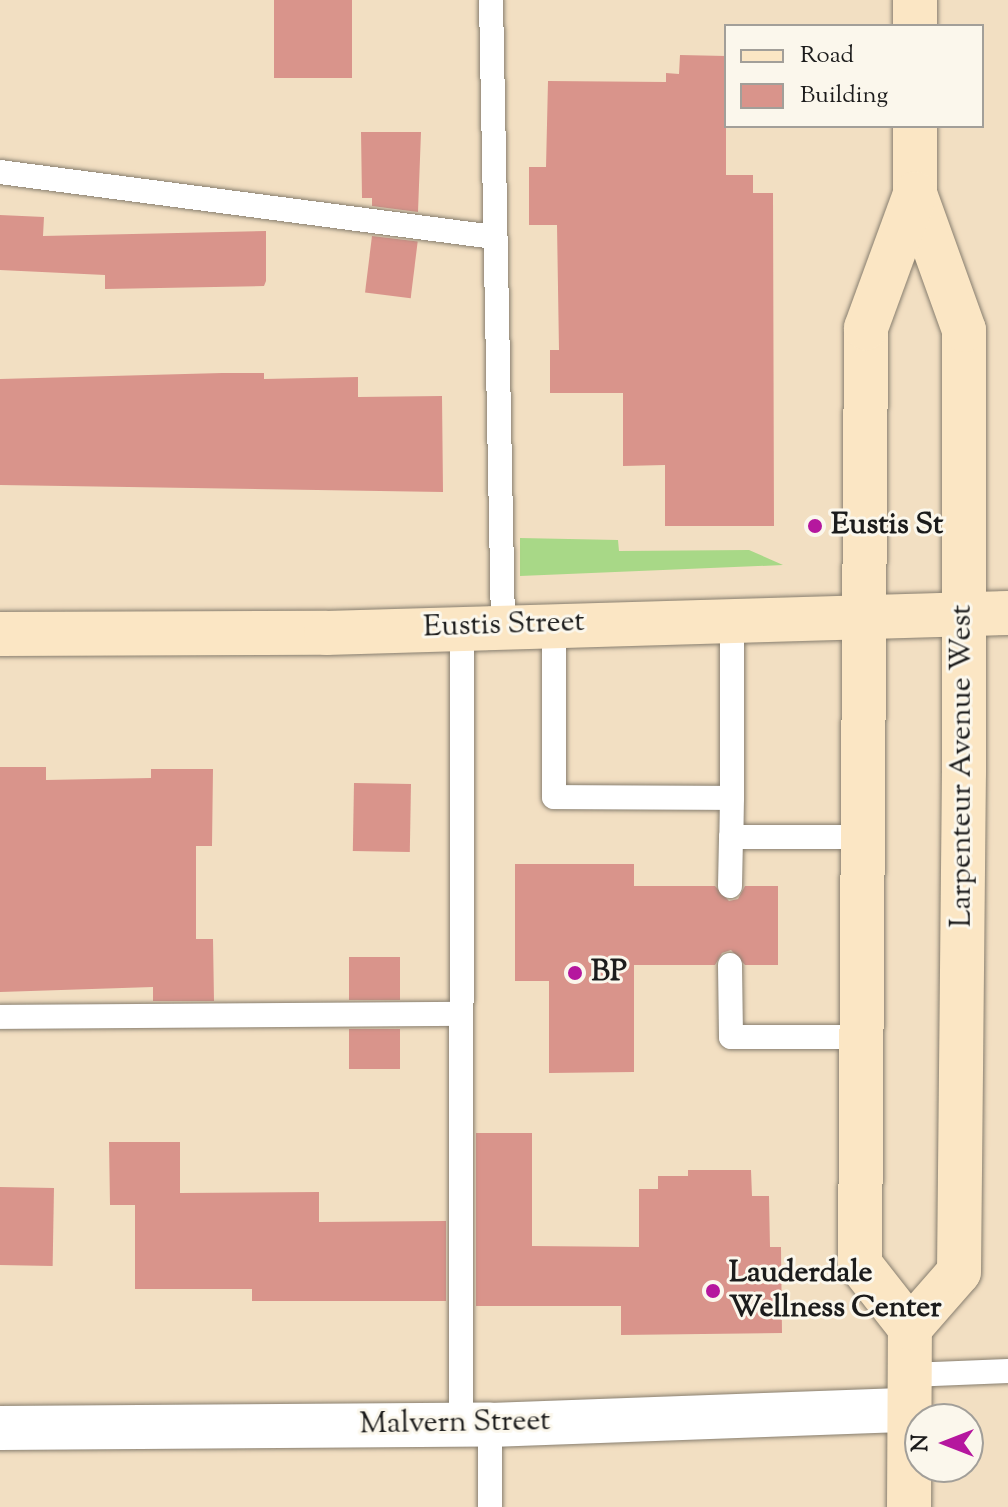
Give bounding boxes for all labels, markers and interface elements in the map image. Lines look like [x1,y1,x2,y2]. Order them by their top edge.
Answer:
legend [724,24,984,128]
text: Road [800,39,854,73]
text: Building [800,79,888,113]
place label: Eustis St [831,508,943,544]
marker: Eustis St [806,517,824,535]
street label: Larpenteur Avenue West [945,604,981,928]
street label: Eustis Street [423,605,585,647]
place label: BP [591,955,627,991]
marker: BP [566,964,584,982]
place label: Lauderdale Wellness Center [729,1256,942,1326]
marker: Lauderdale Wellness Center [704,1282,722,1300]
north arrow [904,1403,984,1483]
street label: Malvern Street [359,1404,551,1444]
text: N [906,1434,938,1452]

